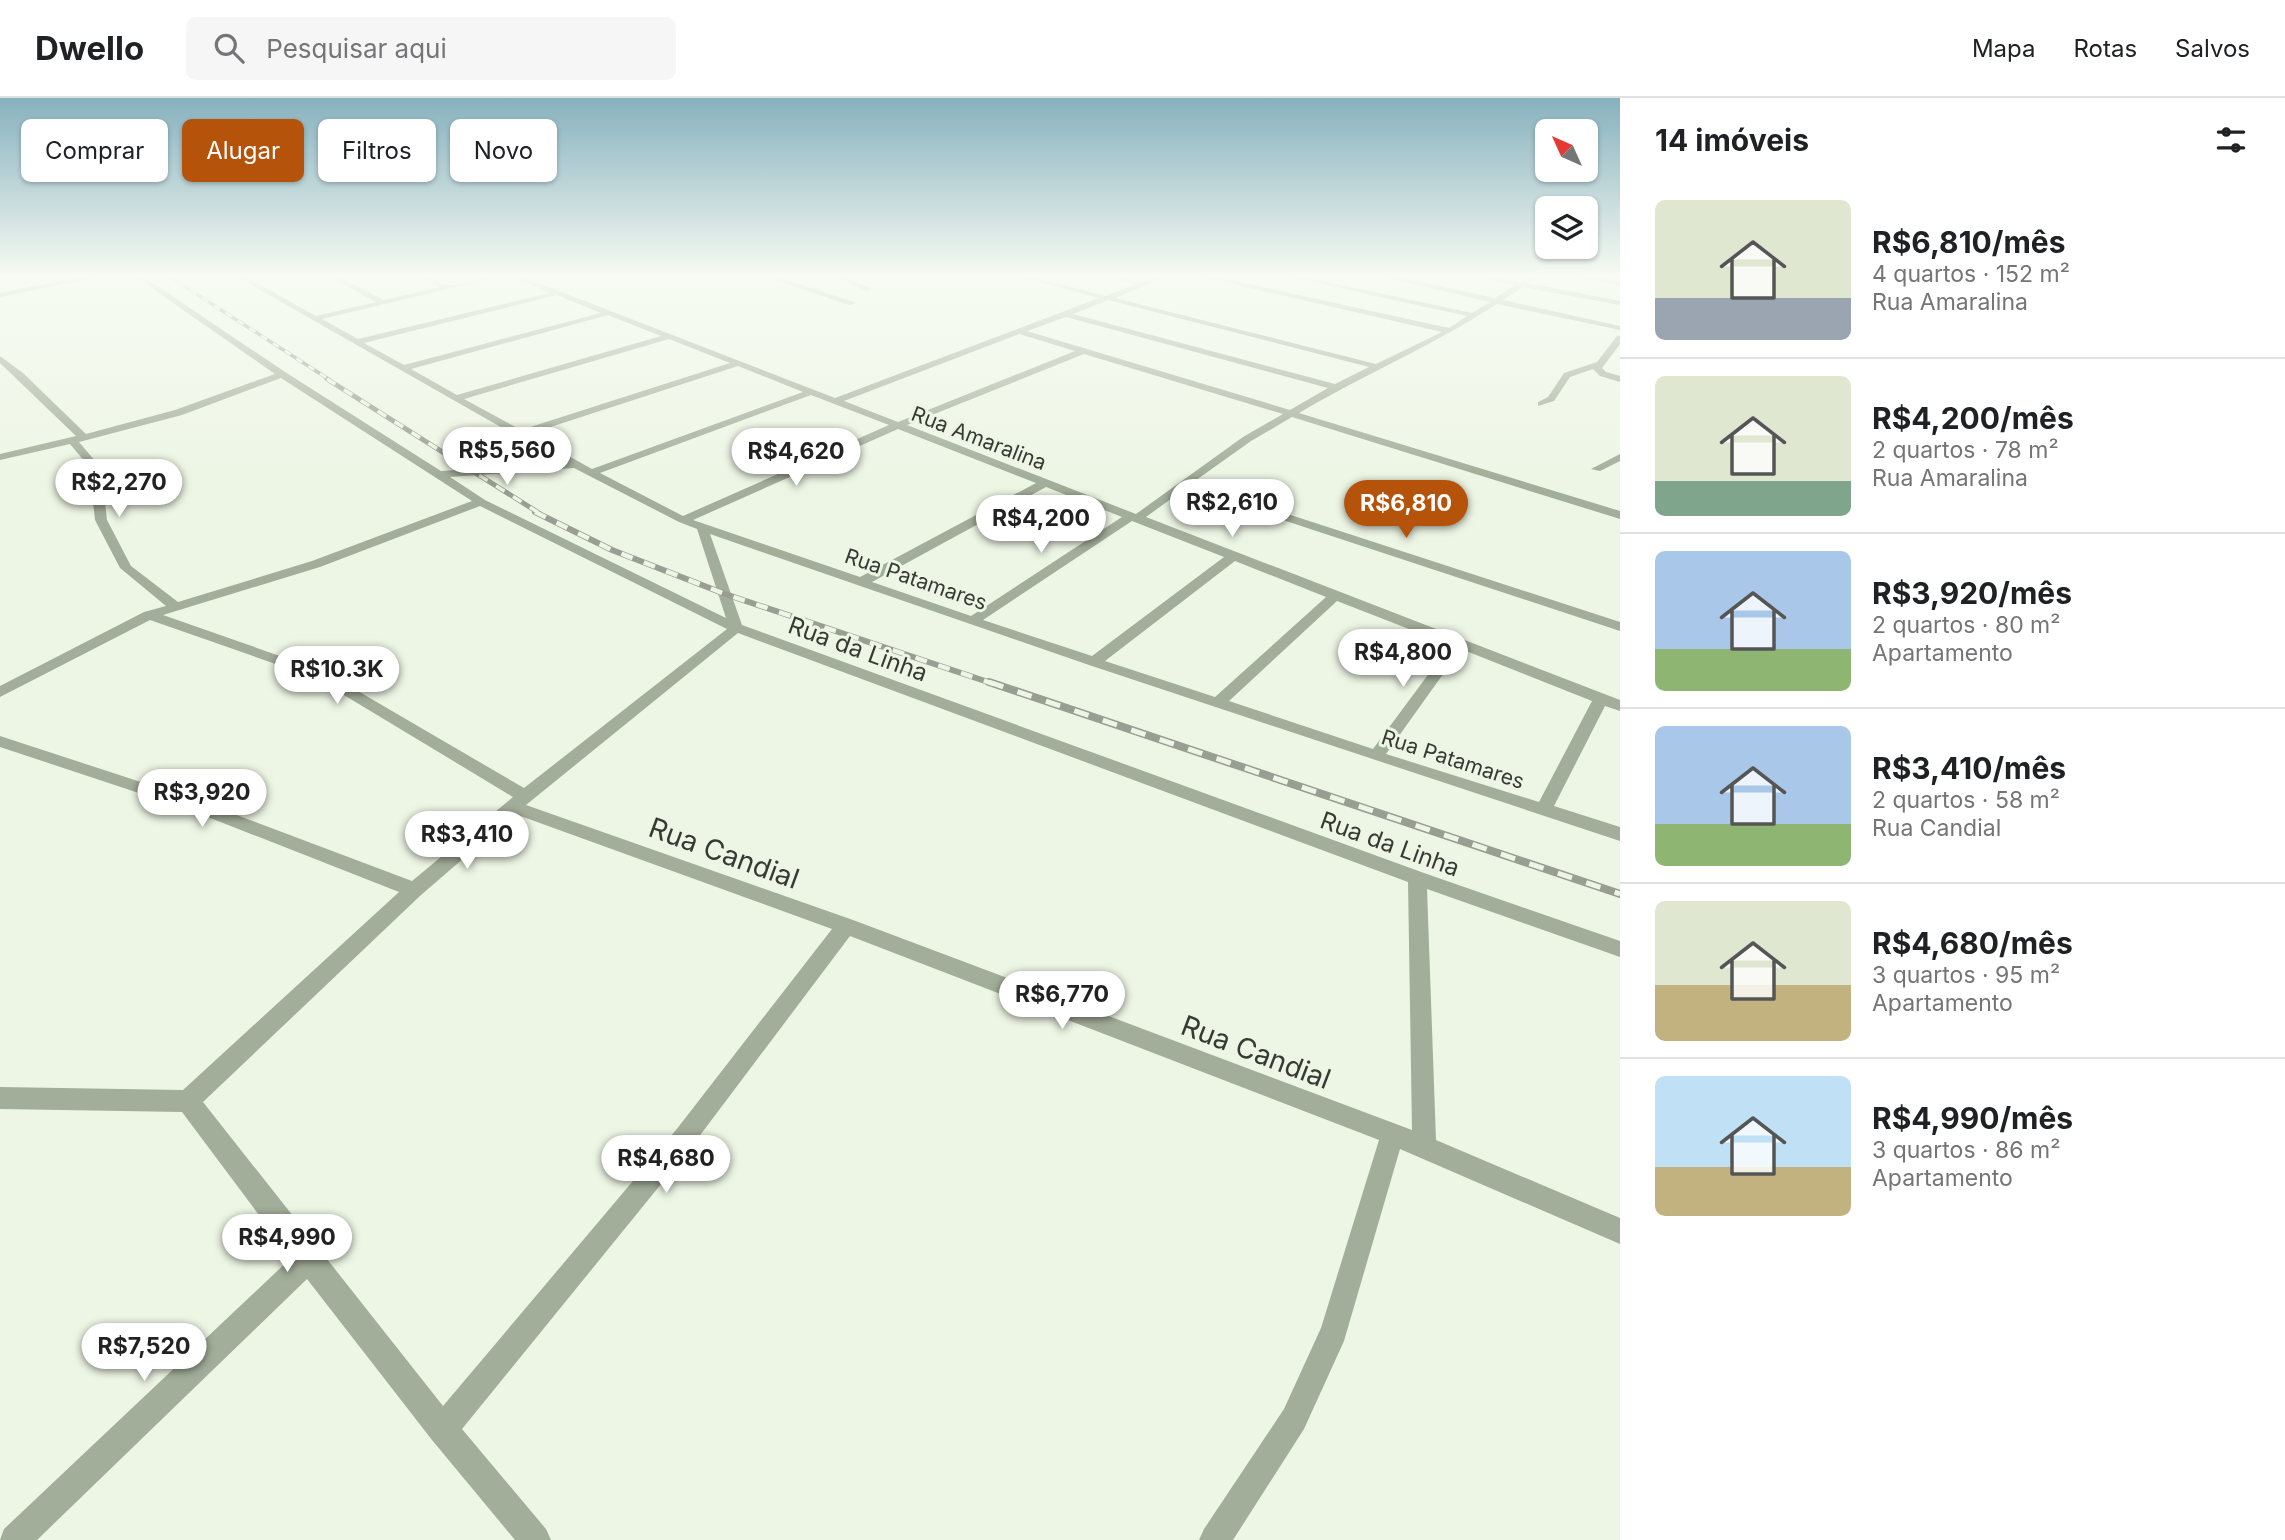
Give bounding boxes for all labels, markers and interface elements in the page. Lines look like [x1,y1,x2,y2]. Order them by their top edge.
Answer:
search box [186,17,676,80]
text: Dwello [35,28,144,68]
icon: search [210,29,248,67]
text: Pesquisar aqui [266,33,447,64]
text: Mapa [1972,34,2036,63]
text: Rotas [2074,34,2137,63]
text: Salvos [2175,34,2250,63]
chip: Comprar [21,119,168,182]
chip: Alugar [182,119,304,182]
chip: Filtros [318,119,436,182]
chip: Novo [450,119,557,182]
north arrow [1535,119,1598,182]
map controls [1535,119,1598,259]
icon: filters [2212,121,2250,159]
text: 14 imóveis [1655,122,1809,158]
button: layers [1535,196,1598,259]
text: R$6,810/mês [1872,224,2066,260]
icon: home [1711,228,1795,312]
text: 4 quartos · 152 m² [1872,260,2070,288]
text: Rua Amaralina [1872,288,2028,316]
text: R$4,200/mês [1872,400,2074,436]
street label: Rua Amaralina [908,401,1050,475]
icon: home [1711,404,1795,488]
pin: R$5,560 [442,428,572,487]
pin: R$4,620 [731,428,861,488]
text: R$5,560 [458,436,556,464]
text: 2 quartos · 78 m² [1872,436,2059,464]
text: R$4,620 [748,437,844,465]
pin: R$2,270 [54,460,184,519]
text: Rua Amaralina [1872,464,2028,492]
text: R$2,270 [71,468,167,496]
pin: R$2,610 [1167,480,1297,539]
pin: R$6,810 [1341,480,1471,540]
text: R$2,610 [1186,488,1278,516]
text: R$6,810 [1360,489,1452,517]
pin: R$4,200 [976,496,1106,555]
text: R$4,200 [992,504,1090,532]
street label: Rua Patamares [842,543,990,615]
text: R$3,920/mês [1872,575,2072,611]
icon: home [1711,579,1795,663]
street label: Rua da Linha [784,610,932,688]
text: 2 quartos · 80 m² [1872,611,2060,639]
pin: R$4,800 [1338,630,1468,689]
text: R$4,800 [1354,638,1452,666]
text: Apartamento [1872,639,2013,667]
pin: R$10.3K [272,646,402,706]
text: R$10.3K [290,655,384,683]
street label: Rua Patamares [1378,724,1528,794]
text: R$3,410/mês [1872,750,2066,786]
icon: home [1711,754,1795,838]
pin: R$3,920 [137,770,267,829]
text: R$3,920 [154,778,250,806]
text: 2 quartos · 58 m² [1872,786,2060,814]
street label: Rua da Linha [1316,805,1464,883]
street label: Rua Candial [644,810,804,896]
pin: R$3,410 [402,812,532,871]
text: Rua Candial [1872,814,2001,842]
text: R$3,410 [421,820,513,848]
text: R$4,680/mês [1872,925,2073,961]
icon: home [1711,929,1795,1013]
text: 3 quartos · 95 m² [1872,961,2060,989]
pin: R$6,770 [997,972,1127,1031]
text: R$6,770 [1015,980,1109,1008]
text: Apartamento [1872,989,2013,1017]
street label: Rua Candial [1176,1008,1336,1096]
text: R$4,990/mês [1872,1100,2073,1136]
icon: home [1711,1104,1795,1188]
pin: R$4,680 [601,1136,731,1195]
text: 3 quartos · 86 m² [1872,1136,2060,1164]
text: R$4,680 [617,1144,715,1172]
text: Apartamento [1872,1164,2013,1192]
pin: R$4,990 [222,1214,352,1274]
text: R$4,990 [238,1223,336,1251]
pin: R$7,520 [79,1324,209,1383]
text: R$7,520 [98,1332,190,1360]

